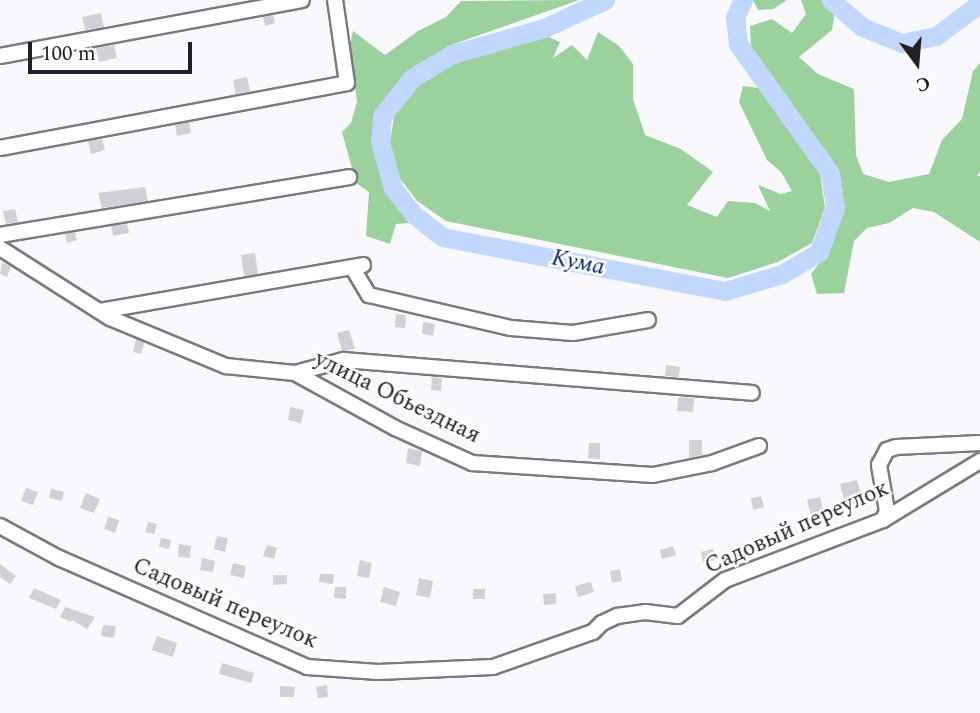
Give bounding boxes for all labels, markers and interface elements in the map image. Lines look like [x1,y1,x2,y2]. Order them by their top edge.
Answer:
scale bar [32,28,196,72]
north arrow [882,28,952,98]
text: 100 m [41,38,96,70]
text: С [912,68,933,99]
water label: Кума [549,244,607,282]
street label: улица Обьездная [310,346,484,450]
street label: Садовый переулок [701,475,893,581]
street label: Садовый переулок [128,553,322,655]

